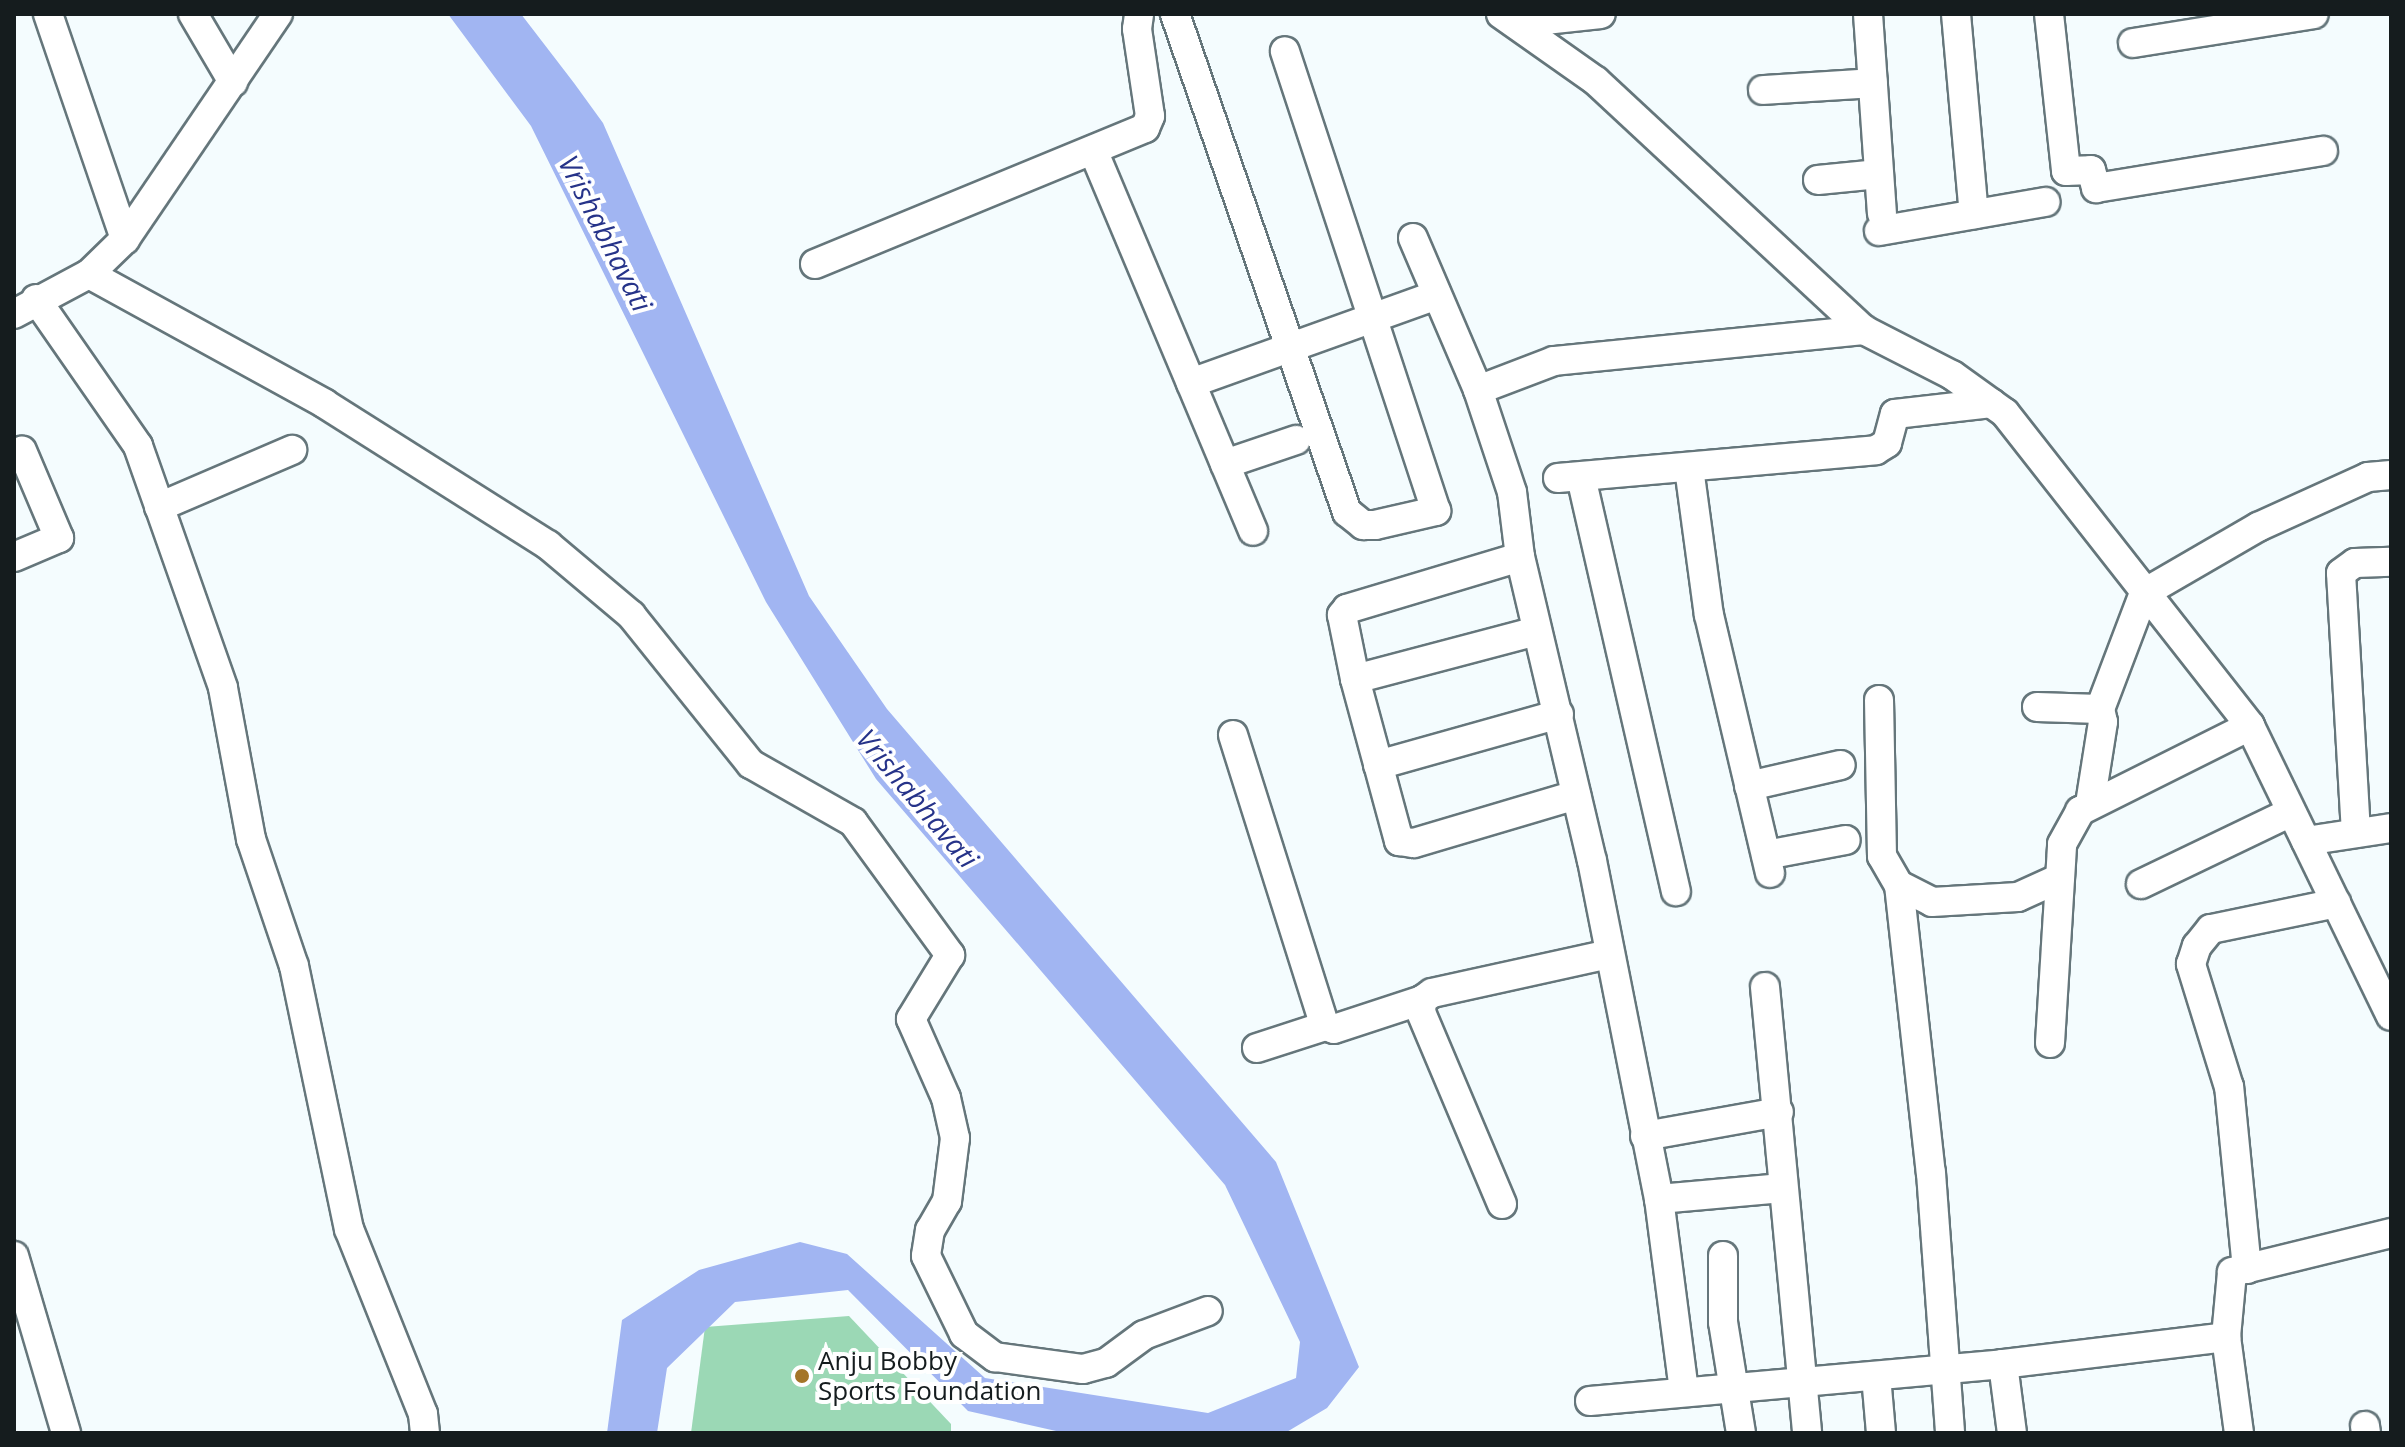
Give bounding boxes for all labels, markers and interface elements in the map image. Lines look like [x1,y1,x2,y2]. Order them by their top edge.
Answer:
water label: Vrishabhavati [552,149,660,317]
water label: Vrishabhavati [850,722,986,874]
place label: Anju Bobby Sports Foundation [818,1345,1042,1406]
marker: Anju Bobby Sports Foundation [793,1367,811,1385]

